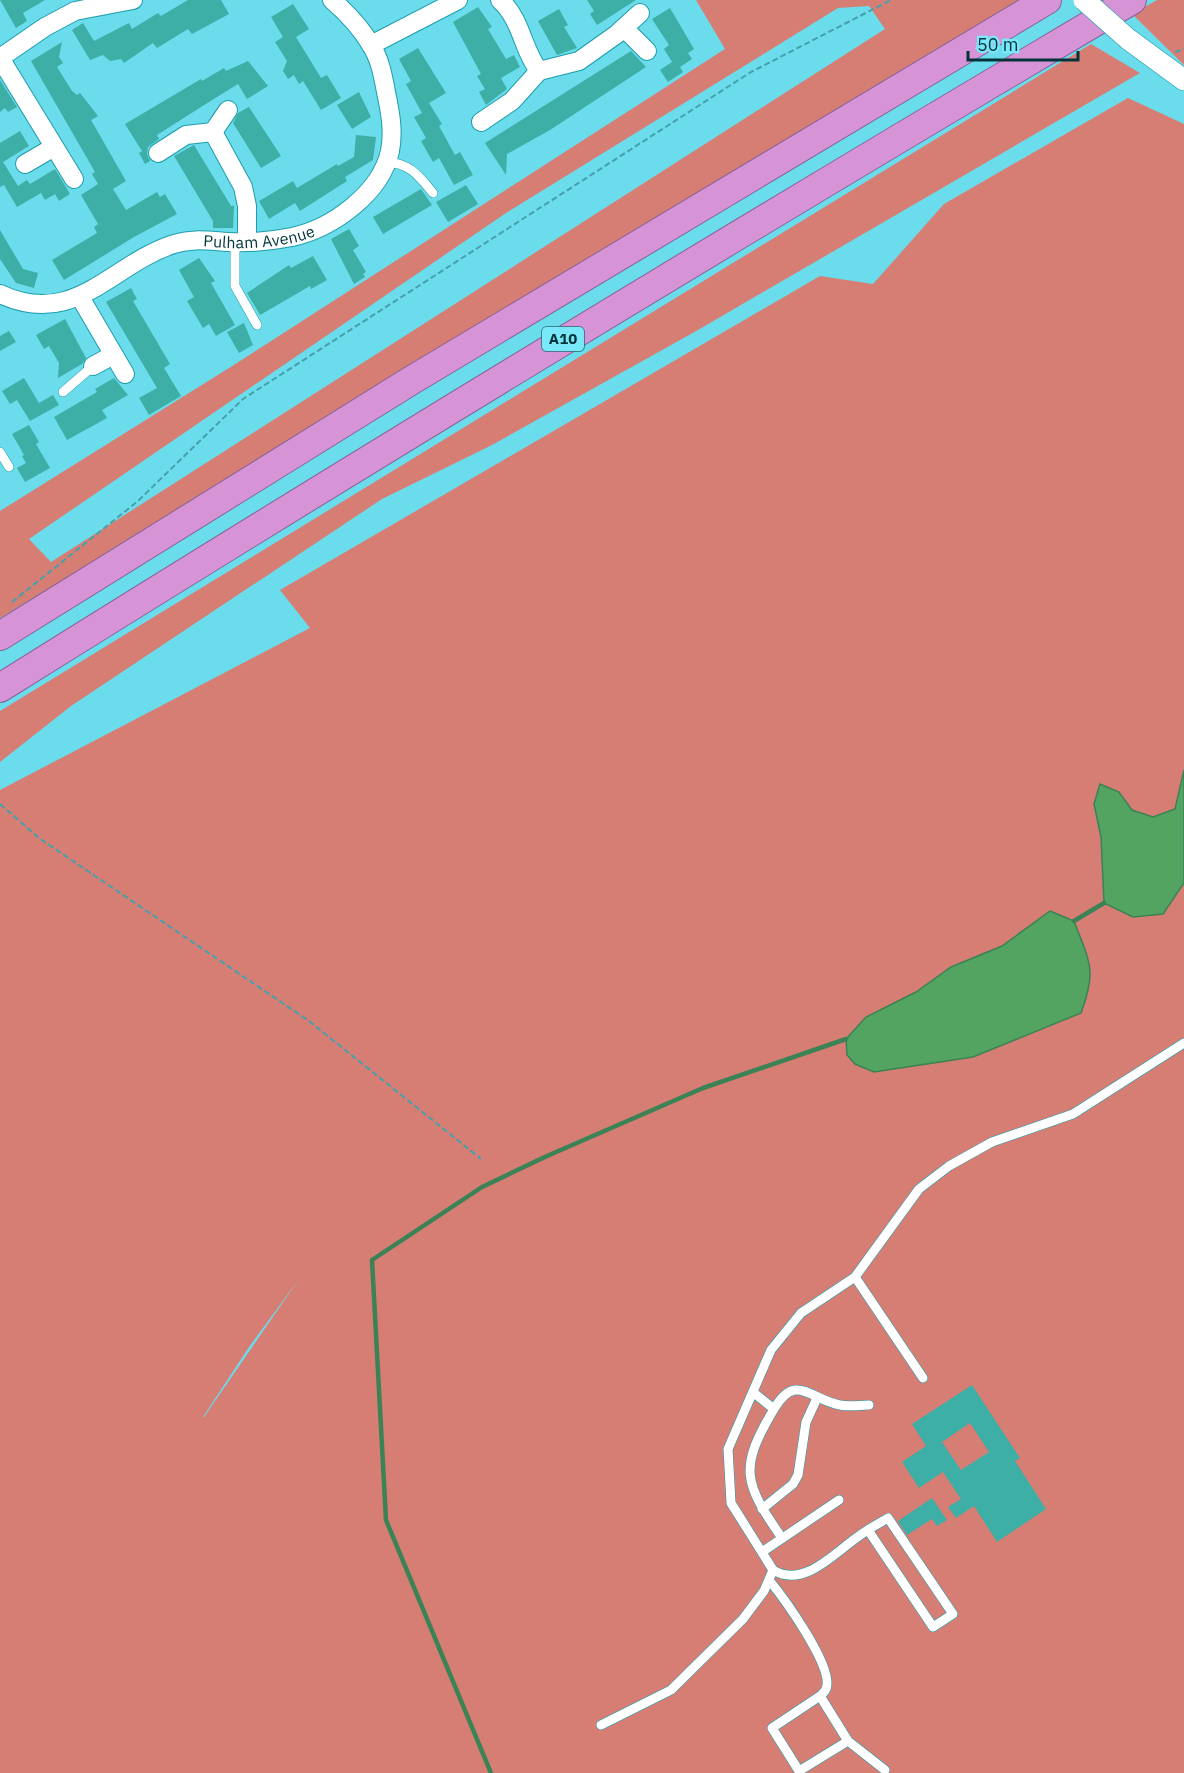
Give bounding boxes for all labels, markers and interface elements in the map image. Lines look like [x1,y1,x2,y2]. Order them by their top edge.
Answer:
scale bar [968,24,1078,62]
text: 50 m [977,33,1019,56]
street label: Pulham Avenue [203,221,318,252]
road number: A10 [542,327,584,351]

